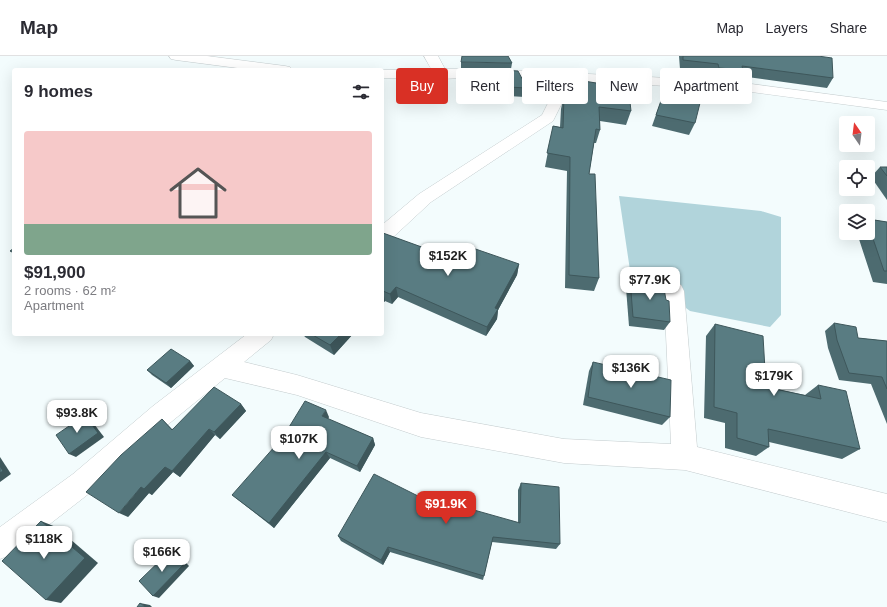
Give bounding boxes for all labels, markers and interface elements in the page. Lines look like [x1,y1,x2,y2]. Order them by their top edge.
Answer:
text: Map [20,17,58,38]
text: Map [716,20,744,36]
text: Layers [766,20,808,36]
text: Share [830,20,867,36]
chip: Buy [396,68,448,104]
chip: Rent [456,68,514,104]
chip: Filters [522,68,588,104]
chip: New [596,68,652,104]
chip: Apartment [660,68,752,104]
icon: filters [350,81,372,103]
text: 9 homes [24,82,93,101]
north arrow [839,116,875,152]
map controls [839,116,875,240]
icon: home [162,157,234,229]
button: locate [839,160,875,196]
button: layers [839,204,875,240]
pin: $152K [420,243,476,277]
text: $152K [429,248,467,263]
text: $91,900 [24,263,85,282]
pin: $77.9K [617,267,683,301]
text: $77.9K [629,272,671,287]
text: 2 rooms · 62 m² [24,283,116,298]
text: Apartment [24,298,84,313]
pin: $136K [603,355,659,389]
text: $136K [612,360,650,375]
pin: $179K [746,363,802,397]
text: $179K [755,368,793,383]
pin: $93.8K [44,400,110,434]
text: $93.8K [56,405,98,420]
pin: $107K [271,426,327,460]
text: $107K [280,431,318,446]
pin: $91.9K [413,491,479,525]
text: $91.9K [425,496,467,511]
pin: $118K [16,526,72,560]
text: $118K [25,531,63,546]
pin: $166K [134,539,190,573]
text: $166K [143,544,181,559]

